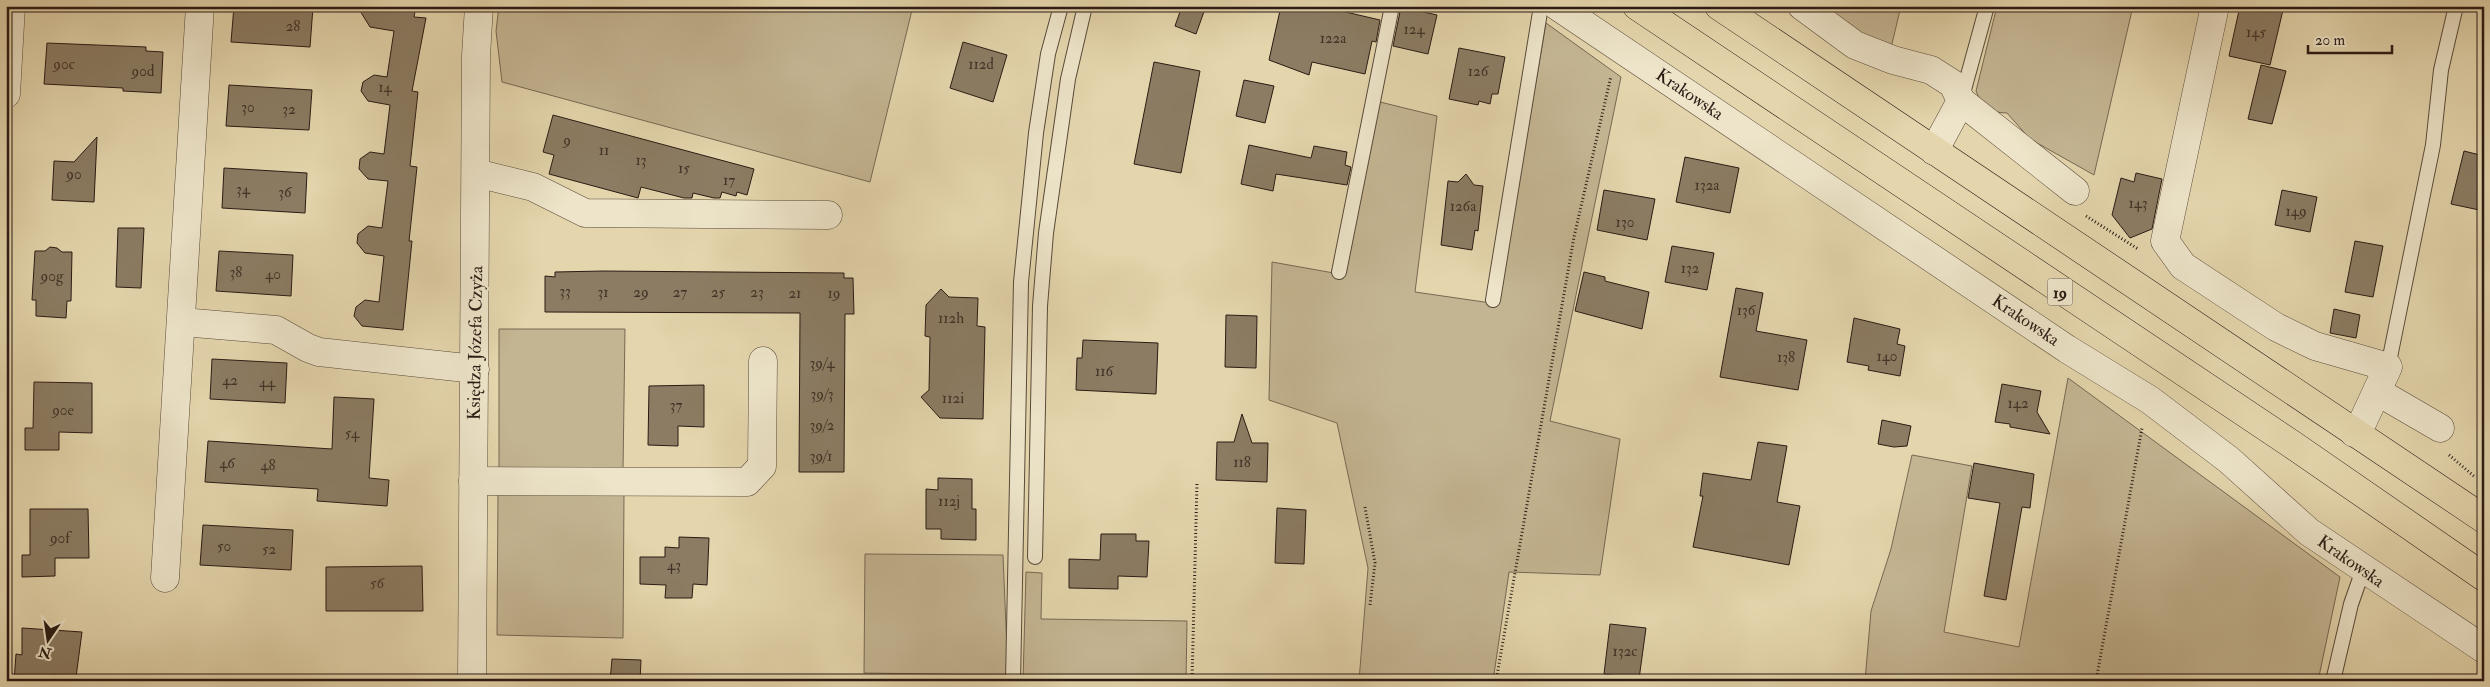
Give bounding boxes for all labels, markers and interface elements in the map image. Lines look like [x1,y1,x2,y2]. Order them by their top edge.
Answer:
house number: 28 [286,17,300,36]
house number: 124 [1403,20,1425,39]
scale bar [2308,22,2391,54]
house number: 145 [2246,23,2266,42]
house number: 122a [1320,29,1347,48]
text: 20 m [2315,31,2345,50]
house number: 90c [52,55,75,74]
house number: 112d [968,55,994,74]
house number: 90d [131,62,155,81]
house number: 126 [1468,62,1490,81]
street label: Krakowska [1652,63,1728,126]
house number: 14 [378,78,393,97]
house number: 30 [241,98,255,117]
house number: 32 [282,100,296,119]
house number: 9 [562,131,571,150]
house number: 11 [599,141,609,160]
house number: 13 [635,151,647,170]
house number: 15 [678,159,690,178]
house number: 90 [65,165,82,184]
house number: 17 [723,171,735,190]
house number: 132a [1695,176,1720,195]
house number: 34 [236,180,251,199]
house number: 36 [278,183,293,202]
house number: 143 [2128,194,2148,213]
house number: 126a [1450,197,1477,216]
house number: 149 [2285,202,2307,221]
house number: 130 [1616,213,1634,232]
house number: 132 [1681,259,1700,278]
house number: 38 [230,263,242,282]
house number: 40 [265,265,281,284]
street label: Księdza Józefa Czyża [463,265,488,420]
house number: 90g [40,267,64,286]
road number: 19 [2048,278,2072,306]
house number: 33 [559,282,571,301]
house number: 31 [597,283,609,302]
house number: 29 [633,283,649,302]
house number: 27 [673,283,687,302]
house number: 25 [711,283,725,302]
house number: 23 [750,283,764,302]
house number: 21 [789,284,801,303]
house number: 19 [828,284,840,303]
street label: Krakowska [1988,289,2064,352]
house number: 136 [1737,301,1757,320]
house number: 112h [938,309,964,328]
house number: 140 [1876,347,1898,366]
house number: 138 [1777,348,1795,367]
house number: 39/4 [809,354,835,373]
house number: 116 [1095,362,1115,381]
house number: 42 [222,371,238,390]
house number: 44 [259,373,276,392]
house number: 39/3 [810,385,834,404]
house number: 112i [942,389,964,408]
house number: 142 [2007,394,2029,413]
house number: 37 [670,396,682,415]
house number: 90e [51,401,74,420]
house number: 39/2 [810,416,835,435]
house number: 54 [345,424,360,443]
house number: 39/1 [810,447,832,466]
house number: 118 [1233,453,1251,472]
house number: 46 [219,454,236,473]
house number: 48 [260,456,276,475]
house number: 112j [938,492,960,511]
house number: 90f [49,529,72,548]
street label: Krakowska [2313,530,2389,593]
house number: 50 [217,537,231,556]
house number: 52 [262,540,276,559]
house number: 43 [667,556,681,575]
house number: 56 [370,574,385,593]
north arrow [22,614,72,664]
text: N [37,642,54,662]
house number: 132c [1613,642,1637,661]

